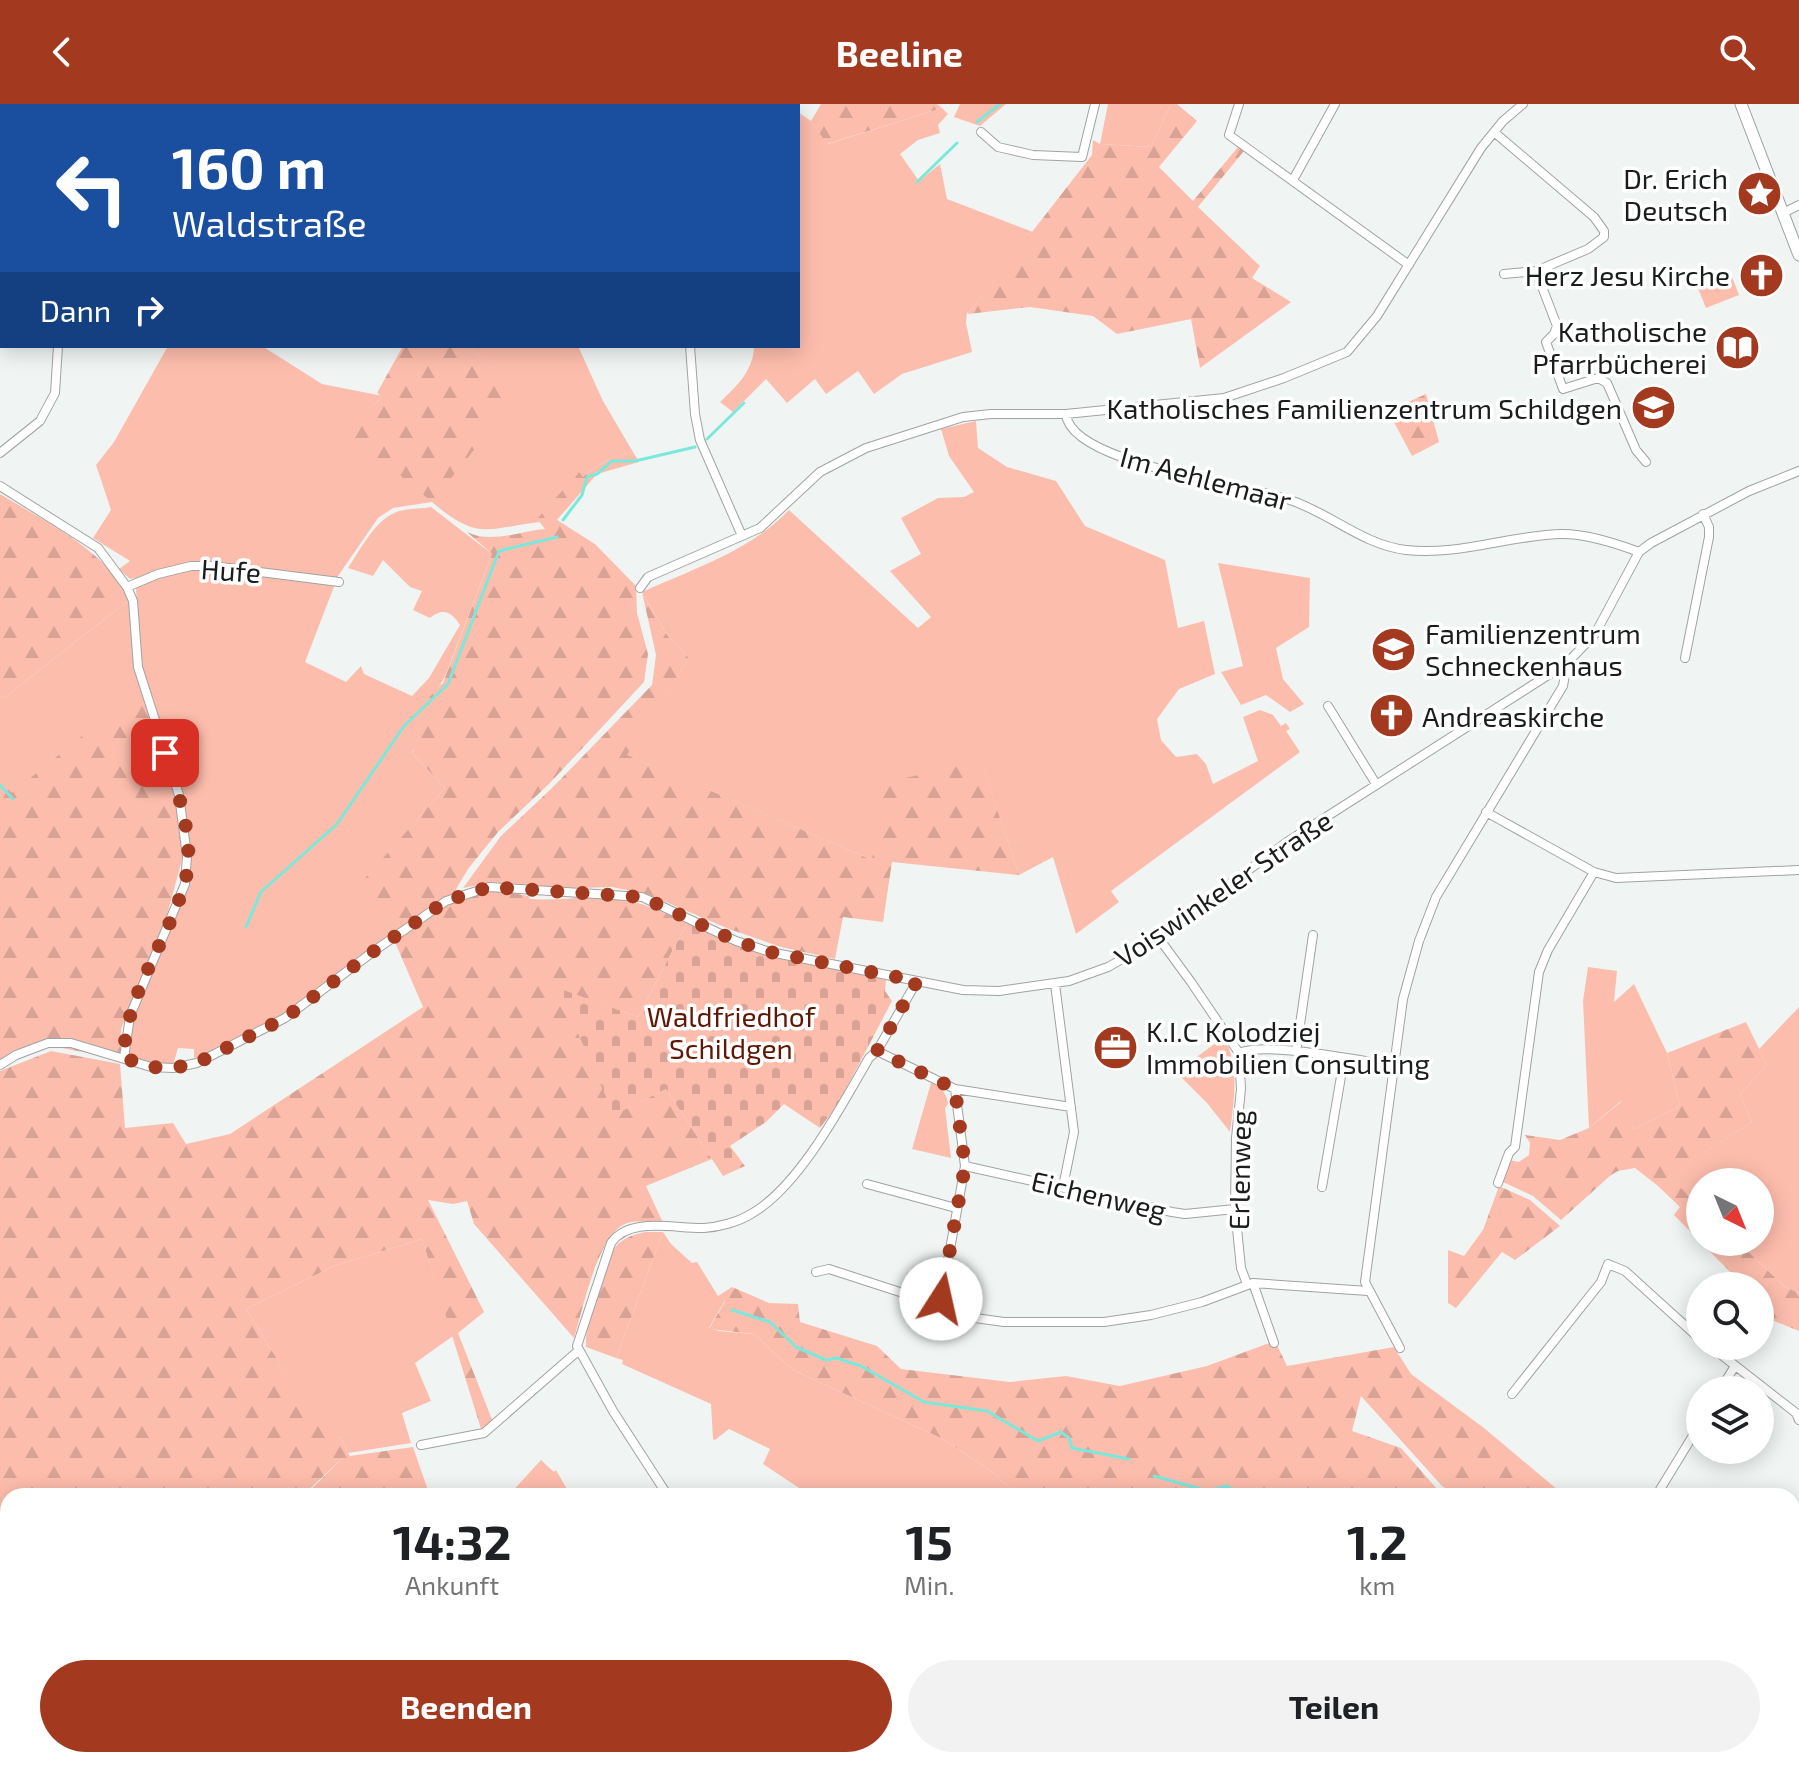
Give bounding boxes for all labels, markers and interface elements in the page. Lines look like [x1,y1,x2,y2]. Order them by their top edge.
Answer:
icon: back [40,30,84,74]
icon: search [1715,30,1759,74]
text: Beeline [836,31,963,74]
text: 160 m [172,133,326,200]
icon: left [40,136,144,240]
place label: Dr. Erich Deutsch [1623,161,1728,227]
place icon: Dr. Erich Deutsch [1735,170,1783,218]
text: Waldstraße [172,201,367,244]
church icon: Herz Jesu Kirche [1737,251,1785,299]
place label: Herz Jesu Kirche [1525,258,1730,292]
icon: right [127,288,171,332]
text: Dann [40,292,111,328]
place label: Katholische Pfarrbücherei [1532,314,1707,380]
library icon: Katholische Pfarrbücherei [1714,323,1762,371]
school or university icon: Katholisches Familienzentrum Schildgen [1629,384,1677,432]
place label: Katholisches Familienzentrum Schildgen [1106,391,1622,425]
street label: Im Aehlemaar [1117,439,1295,517]
street label: Hufe [200,551,262,589]
place label: Familienzentrum Schneckenhaus [1425,616,1641,682]
school or university icon: Familienzentrum Schneckenhaus [1370,625,1418,673]
church icon: Andreaskirche [1367,692,1415,740]
place label: Andreaskirche [1422,699,1604,733]
pin [131,719,199,787]
icon: arrive [143,731,187,775]
street label: Voiswinkeler Straße [1108,803,1338,973]
park label: Waldfriedhof Schildgen [647,999,817,1065]
place label: K.I.C Kolodziej Immobilien Consulting [1146,1014,1430,1080]
office icon: K.I.C Kolodziej Immobilien Consulting [1091,1023,1139,1071]
street label: Erlenweg [1221,1109,1257,1230]
street label: Eichenweg [1028,1163,1170,1227]
north arrow [1686,1168,1774,1256]
map controls [1686,1168,1774,1464]
position arrow [899,1257,983,1341]
button: search [1686,1272,1774,1360]
button: layers [1686,1376,1774,1464]
text: 14:32 [393,1512,511,1570]
text: 15 [906,1512,953,1570]
text: 1.2 [1347,1512,1407,1570]
text: Ankunft [405,1569,499,1600]
text: Min. [904,1569,954,1600]
text: km [1359,1569,1395,1600]
button: Beenden [40,1660,892,1752]
button: Teilen [908,1660,1760,1752]

